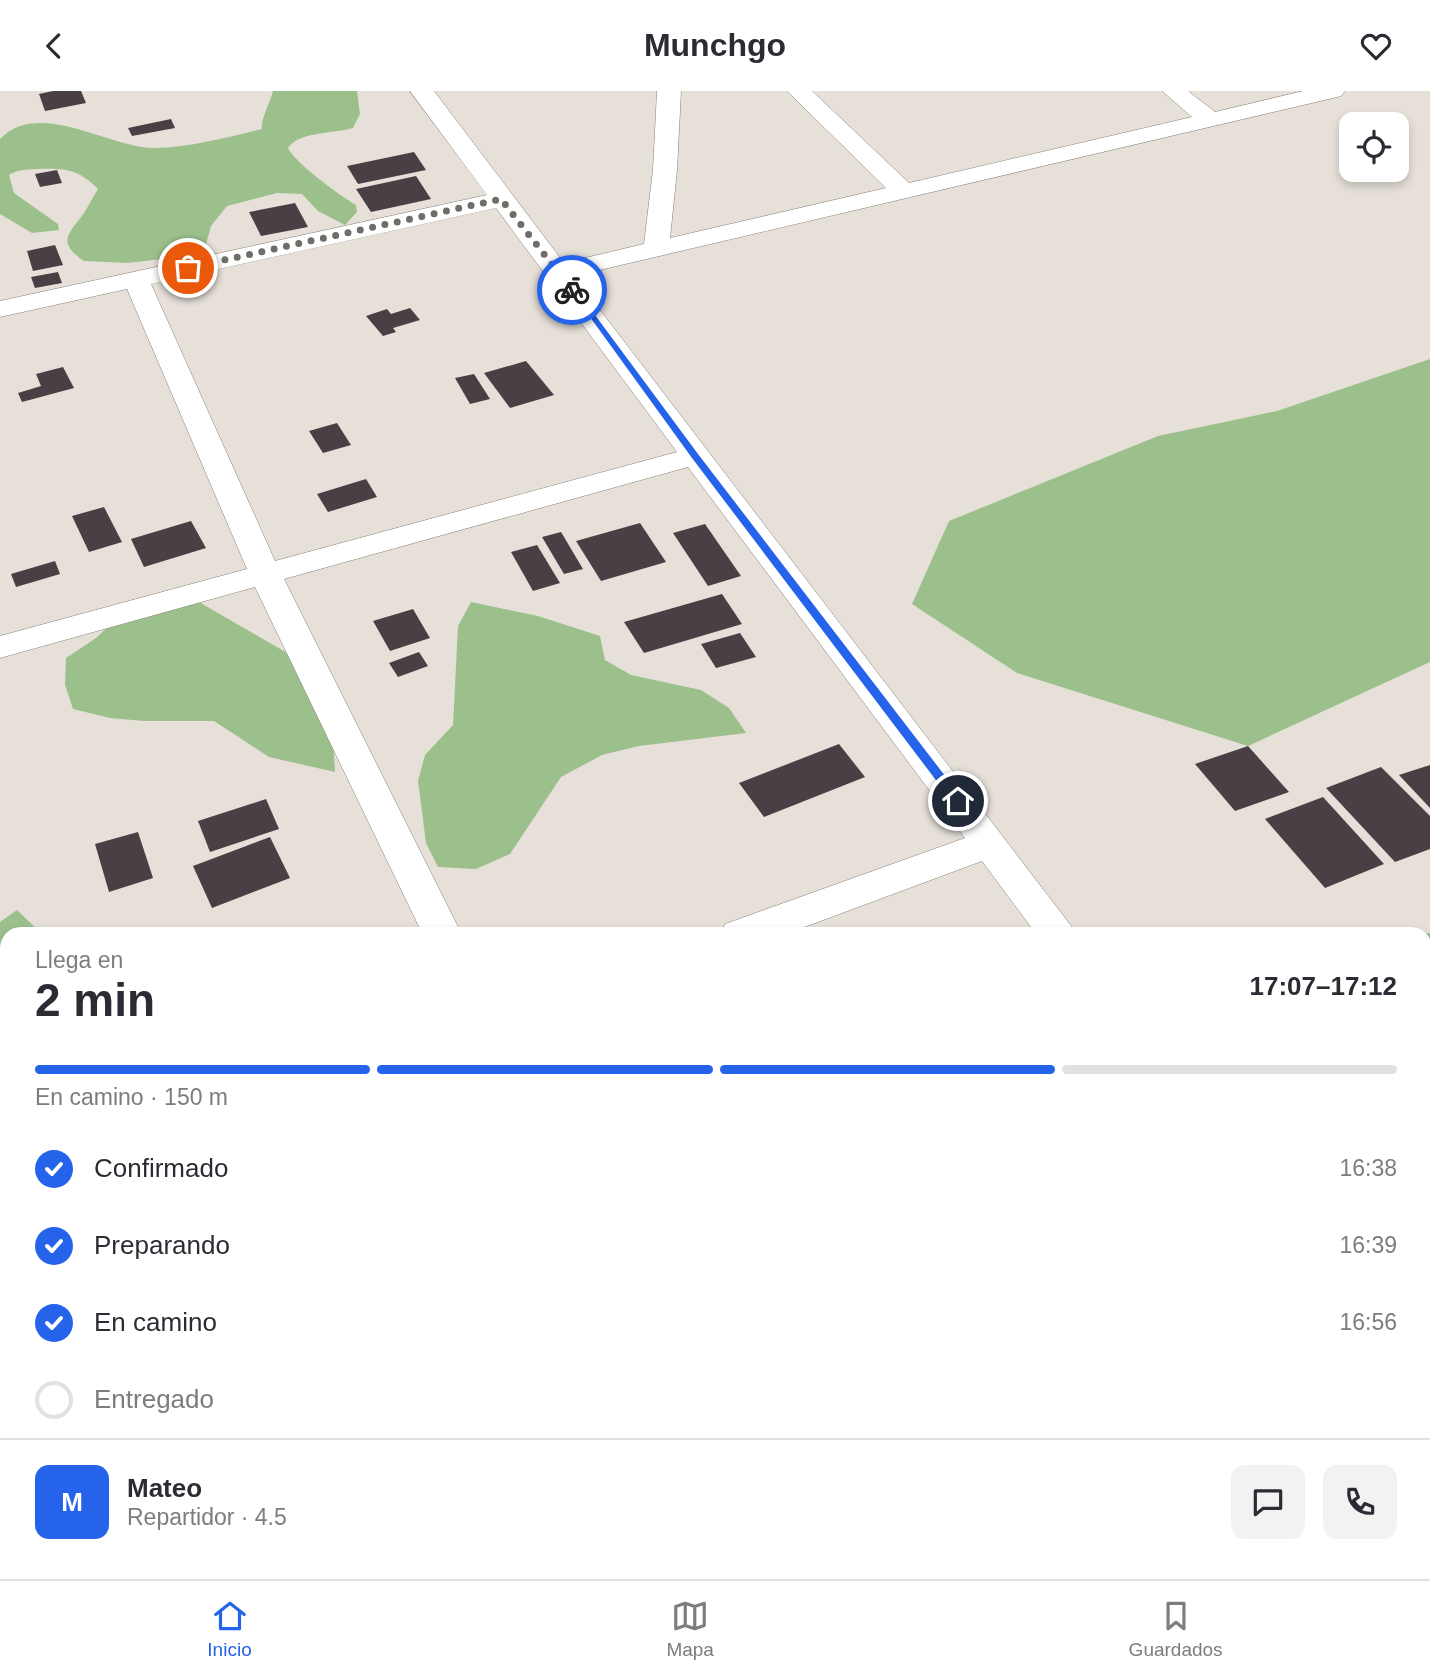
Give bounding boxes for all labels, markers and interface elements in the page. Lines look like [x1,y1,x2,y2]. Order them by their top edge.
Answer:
icon: back [35,27,73,65]
text: Munchgo [644,27,786,63]
icon: heart [1357,27,1395,65]
map controls [1339,112,1409,182]
button: locate [1339,112,1409,182]
pin [158,238,218,298]
icon: bag [169,249,207,287]
courier [537,255,607,325]
icon: bike [553,271,591,309]
pin [928,771,988,831]
icon: home [939,782,977,820]
text: Llega en [35,947,123,973]
text: 17:07–17:12 [1250,971,1397,1001]
text: 2 min [35,974,155,1026]
text: En camino · 150 m [35,1084,228,1110]
icon: check [35,1150,73,1188]
text: Confirmado [94,1153,228,1183]
text: 16:38 [1339,1155,1397,1181]
icon: check [35,1227,73,1265]
text: Preparando [94,1230,230,1260]
text: 16:39 [1339,1232,1397,1258]
icon: check [35,1304,73,1342]
text: En camino [94,1307,217,1337]
text: 16:56 [1339,1309,1397,1335]
text: Entregado [94,1384,214,1414]
button: chat [1231,1465,1305,1539]
button: phone [1323,1465,1397,1539]
text: Mateo [127,1473,202,1503]
text: M [61,1487,83,1517]
text: Repartidor · 4.5 [127,1504,287,1530]
tab: Inicio [207,1597,252,1661]
tab: Mapa [666,1597,714,1661]
tab: Guardados [1129,1597,1223,1661]

